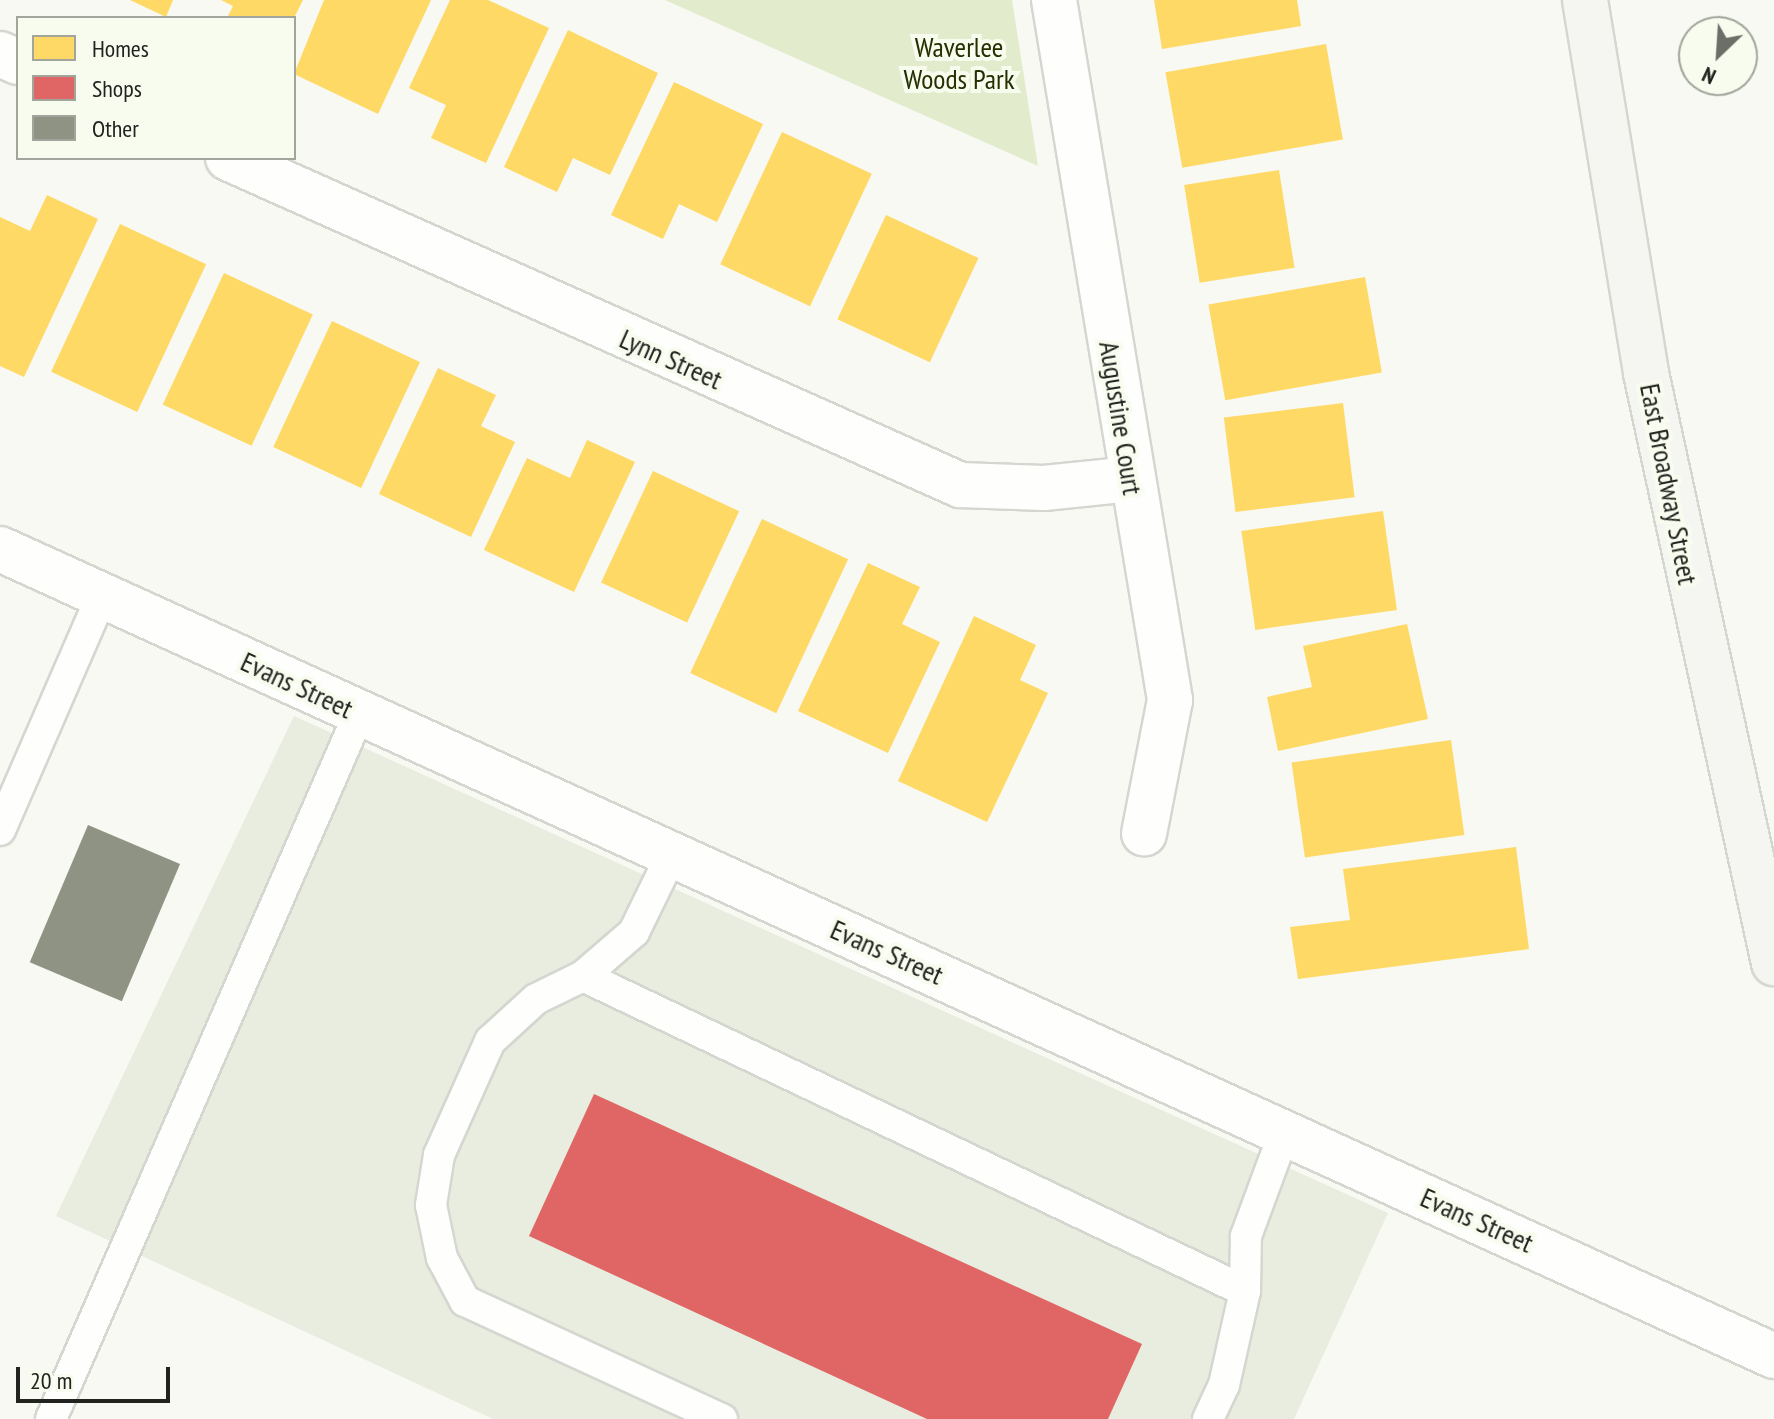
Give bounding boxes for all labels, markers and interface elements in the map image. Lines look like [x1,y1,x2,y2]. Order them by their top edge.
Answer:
legend [16,16,296,160]
north arrow [1678,16,1758,96]
park label: Waverlee Woods Park [903,30,1015,96]
text: Homes [92,33,149,64]
text: N [1697,61,1720,91]
text: Shops [92,73,142,104]
text: Other [92,113,139,144]
street label: Lynn Street [615,322,727,396]
street label: Augustine Court [1092,339,1150,497]
street label: East Broadway Street [1633,380,1705,588]
street label: Evans Street [236,644,358,726]
street label: Evans Street [825,912,949,992]
street label: Evans Street [1415,1180,1539,1260]
scale bar [20,1351,174,1401]
text: 20 m [30,1365,72,1396]

